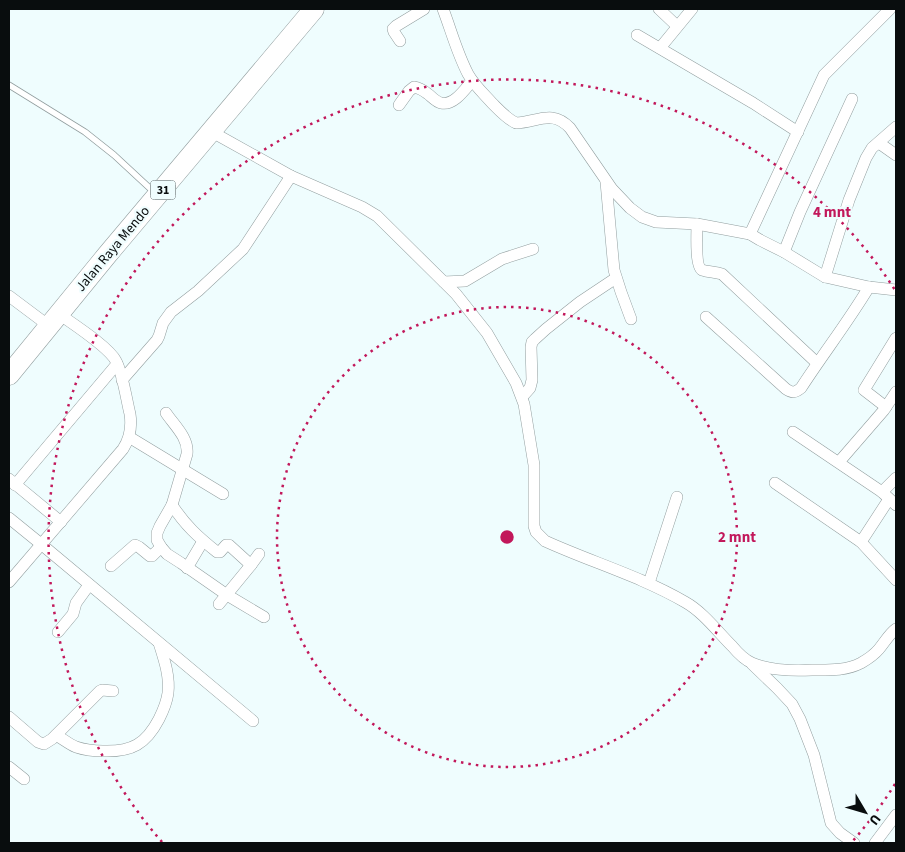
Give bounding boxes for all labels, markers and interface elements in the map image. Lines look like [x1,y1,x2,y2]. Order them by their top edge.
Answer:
road number: 31 [150,180,176,200]
street label: Jalan Raya Mendo [71,202,155,296]
text: 4 mnt [813,202,851,223]
text: 2 mnt [718,527,756,548]
centre of rings [498,528,516,546]
north arrow [840,787,890,837]
text: U [864,810,885,829]

